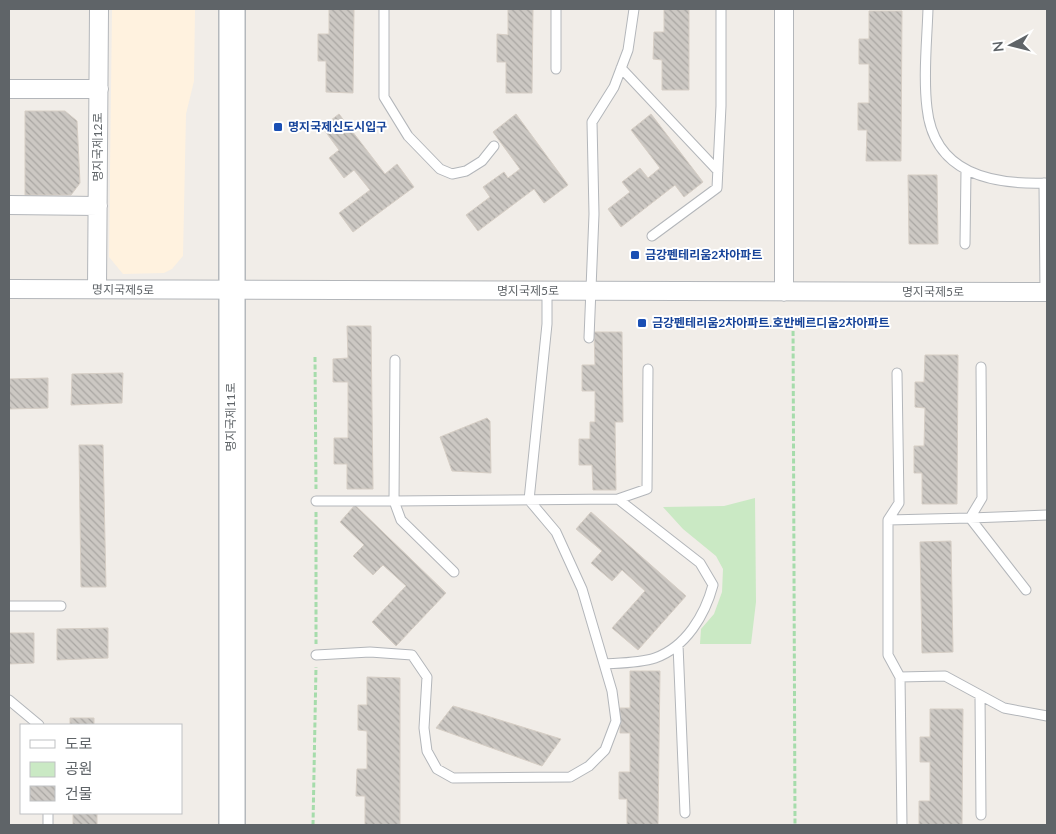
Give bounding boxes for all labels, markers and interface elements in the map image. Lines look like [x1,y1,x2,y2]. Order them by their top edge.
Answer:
north arrow [986,20,1036,70]
text: N [989,40,1007,53]
street label: 명지국제12로 [90,112,105,182]
place label: 명지국제신도시입구 [288,119,387,134]
marker: 명지국제신도시입구 [272,121,284,133]
place label: 금강펜테리움2차아파트 [645,247,762,262]
marker: 금강펜테리움2차아파트 [629,249,641,261]
street label: 명지국제5로 [92,281,154,298]
street label: 명지국제5로 [497,283,559,298]
street label: 명지국제5로 [902,284,964,299]
place label: 금강펜테리움2차아파트.호반베르디움2차아파트 [652,315,890,330]
marker: 금강펜테리움2차아파트.호반베르디움2차아파트 [636,317,648,329]
street label: 명지국제11로 [223,382,238,452]
legend [20,724,182,814]
text: 도로 [65,734,93,752]
text: 공원 [65,759,93,777]
text: 건물 [65,784,93,802]

